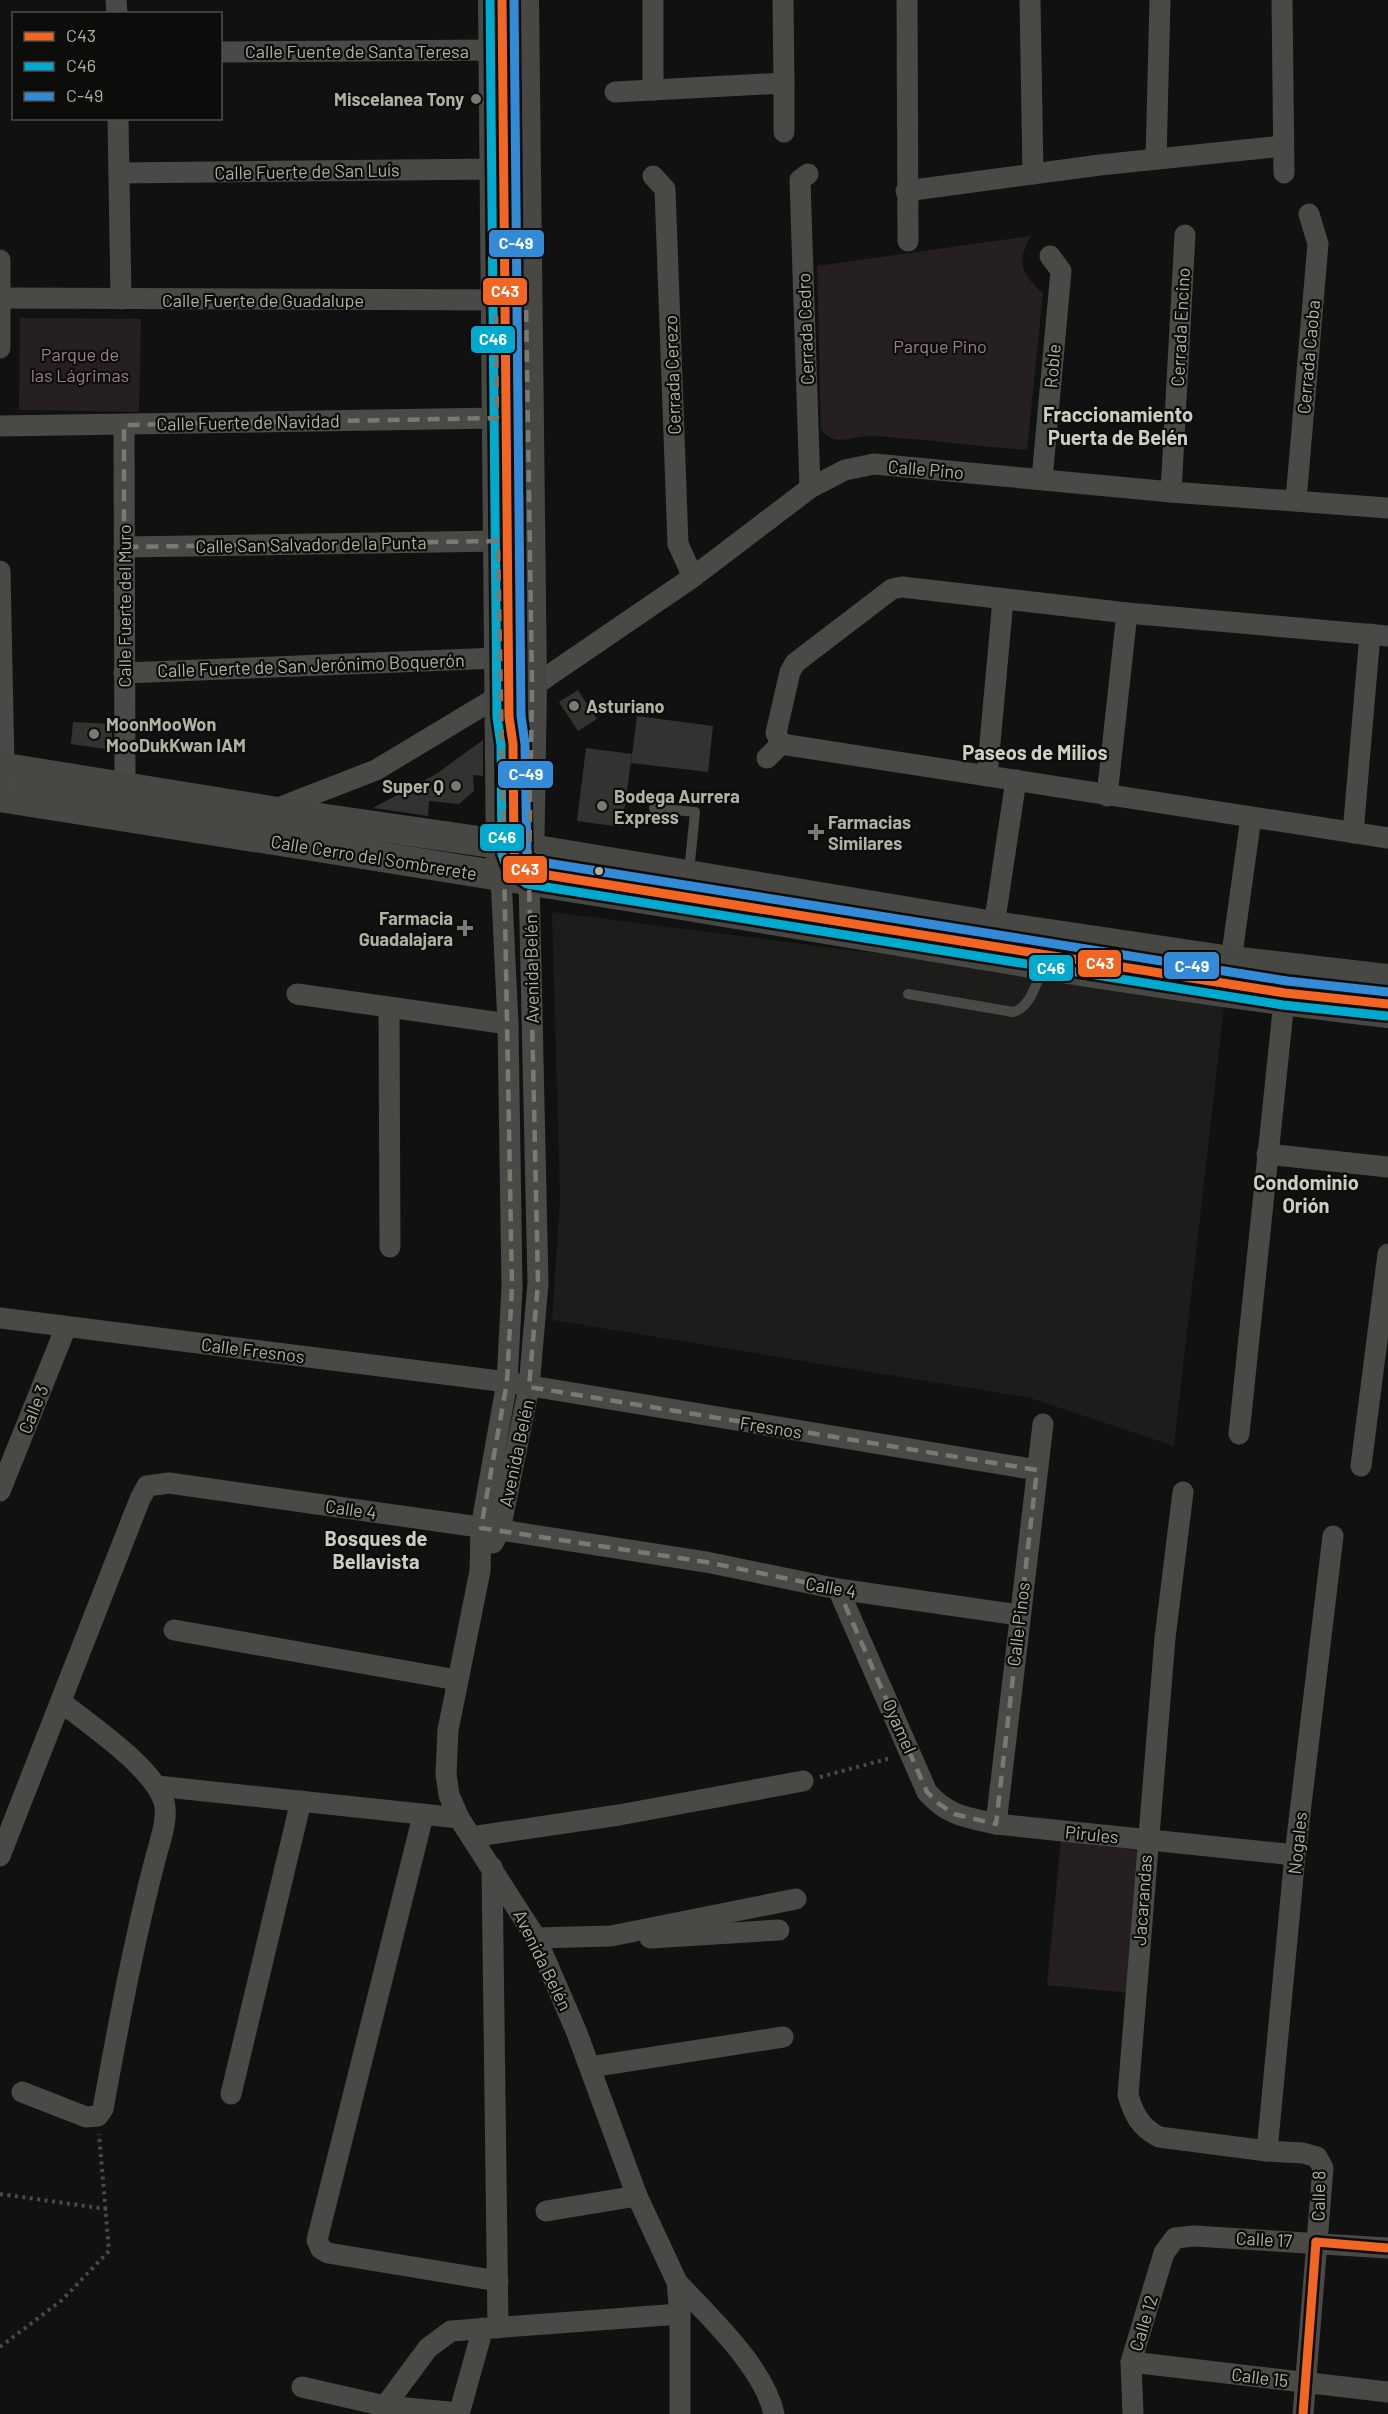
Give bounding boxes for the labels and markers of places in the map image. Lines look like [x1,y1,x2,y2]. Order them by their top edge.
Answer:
place label: Miscelanea Tony [334,88,464,110]
marker: Miscelanea Tony [469,92,483,106]
place label: Asturiano [586,695,665,717]
marker: Asturiano [567,699,581,713]
place label: MoonMooWon MooDukKwan IAM [106,713,246,756]
marker: MoonMooWon MooDukKwan IAM [87,727,101,741]
place label: Super Q [382,775,444,797]
marker: Super Q [449,779,463,793]
place label: Bodega Aurrera Express [614,785,740,828]
marker: Bodega Aurrera Express [595,799,609,813]
place label: Farmacias Similares [828,811,911,854]
marker: Farmacias Similares [809,825,823,839]
unlabelled marker [593,865,605,877]
place label: Farmacia Guadalajara [359,907,453,950]
marker: Farmacia Guadalajara [458,921,472,935]

